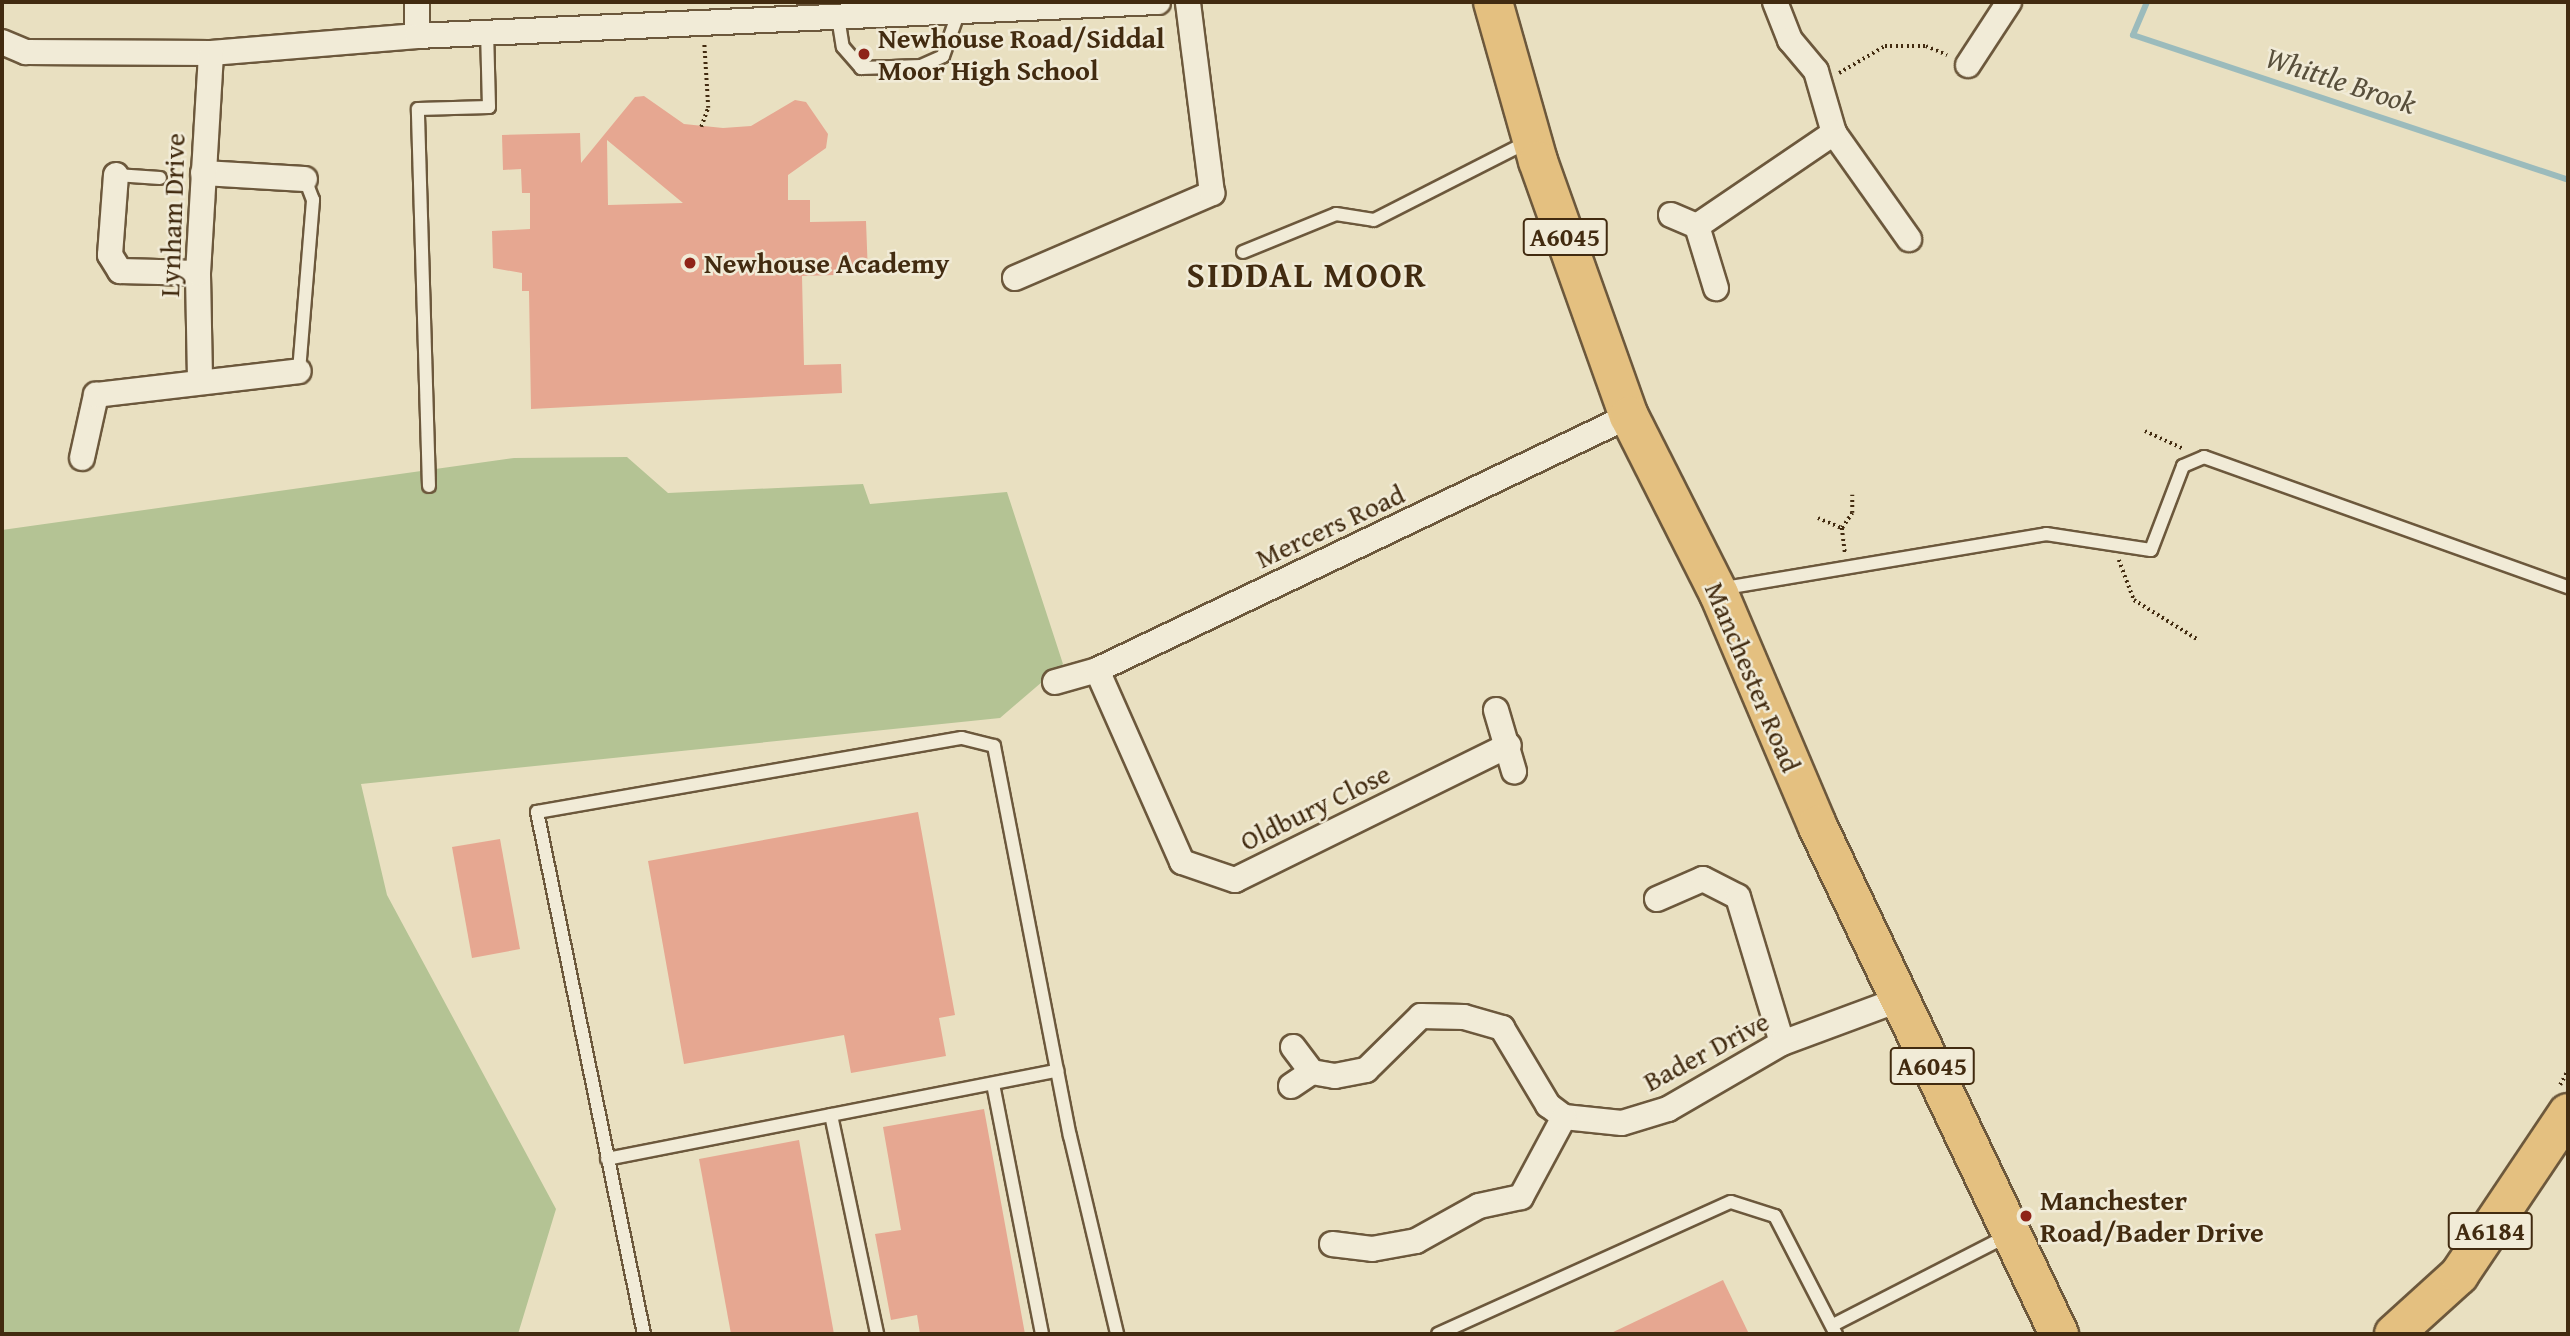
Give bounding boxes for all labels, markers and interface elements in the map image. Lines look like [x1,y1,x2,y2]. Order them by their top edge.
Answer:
place label: Newhouse Road/Siddal Moor High School [878,21,1165,87]
water label: Whittle Brook [2261,39,2421,121]
marker: Newhouse Road/Siddal Moor High School [856,46,872,62]
street label: Lynham Drive [152,132,192,298]
road number: A6045 [1521,214,1609,260]
place label: Newhouse Academy [704,246,949,280]
district label: SIDDAL MOOR [1188,254,1426,296]
marker: Newhouse Academy [682,255,698,271]
street label: Mercers Road [1250,477,1410,575]
street label: Manchester Road [1698,577,1808,777]
street label: Oldbury Close [1235,756,1395,858]
street label: Bader Drive [1637,1004,1775,1098]
road number: A6045 [1888,1044,1976,1088]
place label: Manchester Road/Bader Drive [2040,1183,2264,1249]
marker: Manchester Road/Bader Drive [2018,1208,2034,1224]
road number: A6184 [2446,1208,2534,1254]

